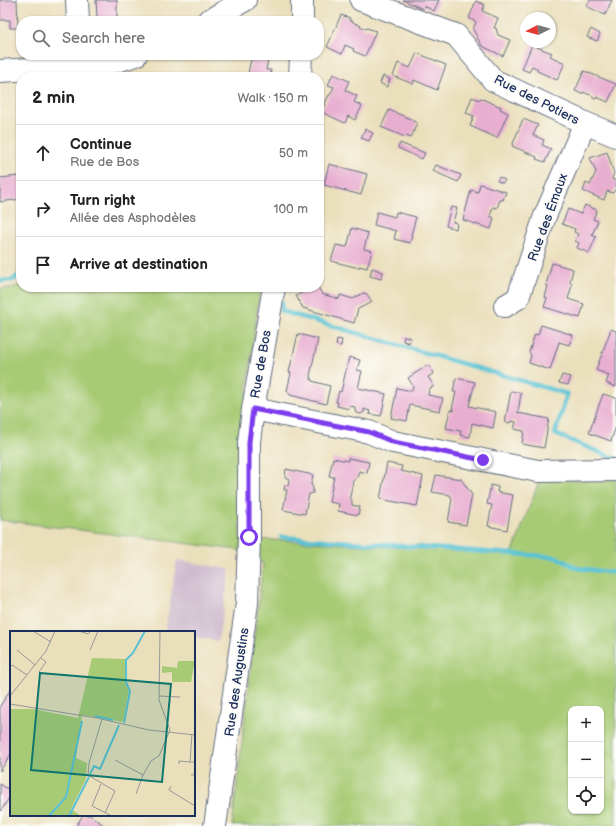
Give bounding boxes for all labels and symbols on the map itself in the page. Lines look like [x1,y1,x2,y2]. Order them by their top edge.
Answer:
north arrow [520,12,556,48]
street label: Rue des Potiers [491,72,582,129]
street label: Rue des Émaux [525,171,571,264]
street label: Rue de Bos [247,328,275,400]
route end [474,451,492,469]
route start [240,528,258,546]
street label: Rue des Augustins [221,626,253,738]
inset map [10,631,195,816]

